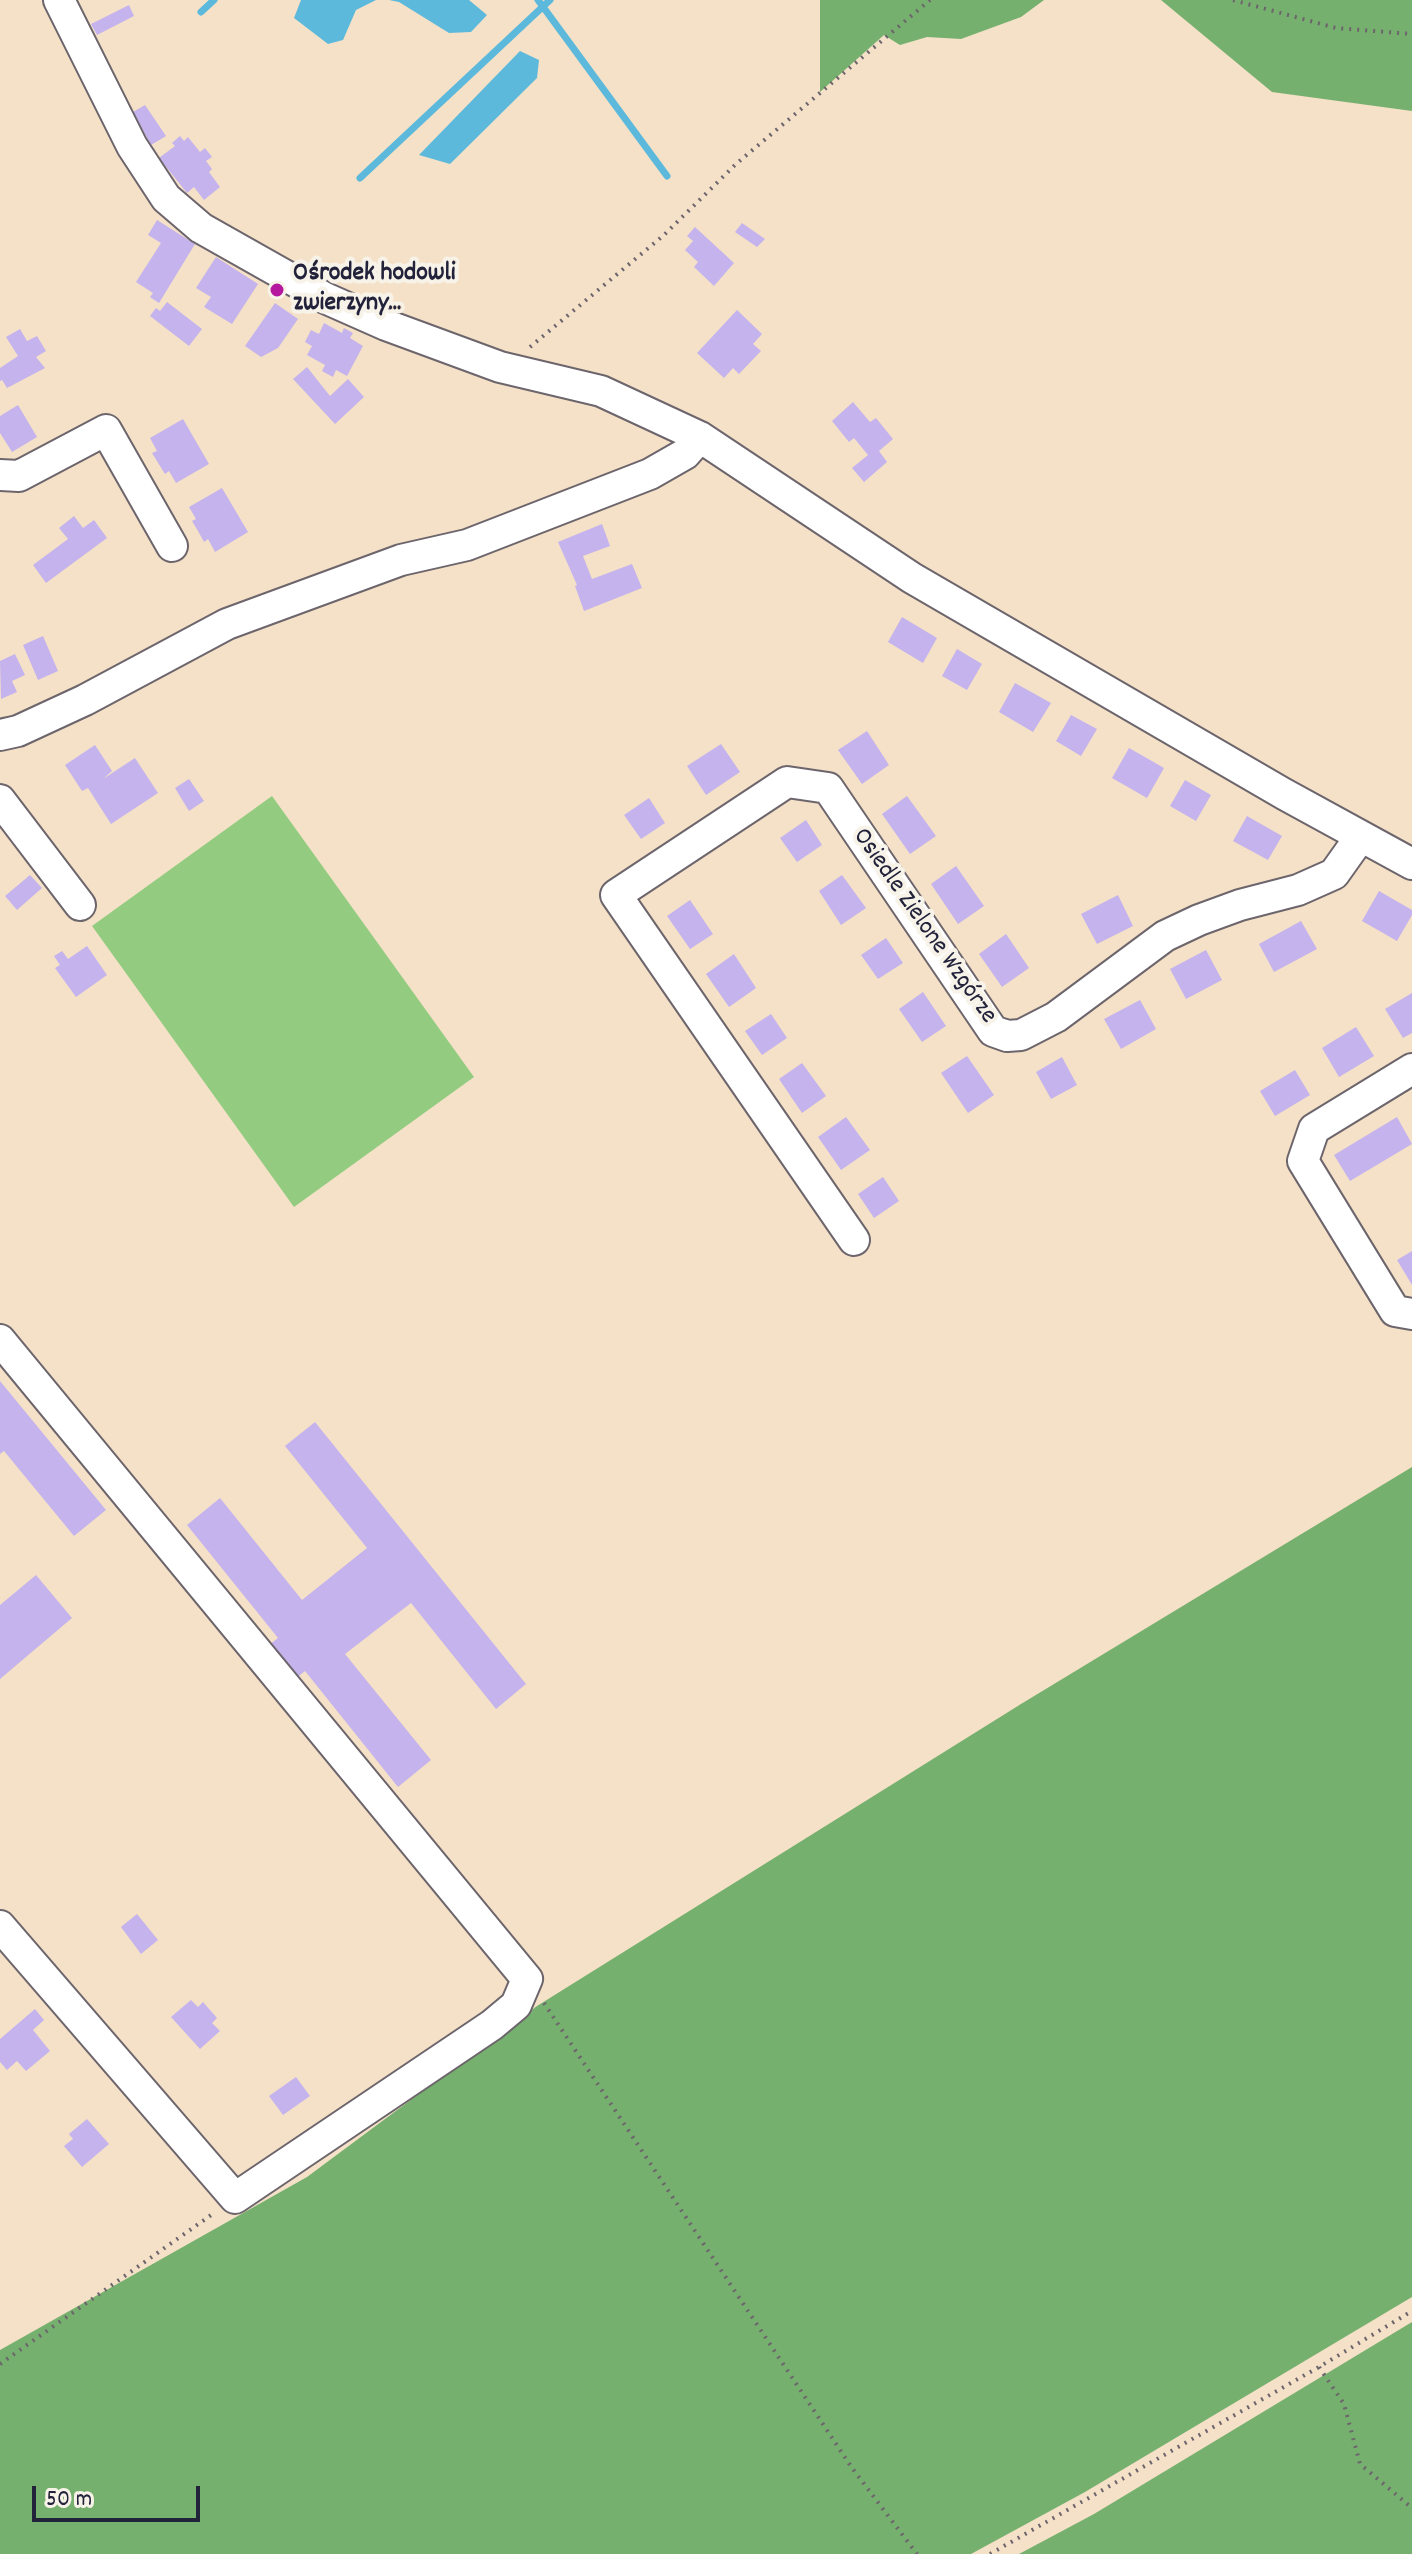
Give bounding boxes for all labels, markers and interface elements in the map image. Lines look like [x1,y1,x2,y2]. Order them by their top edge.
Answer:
place label: Ośrodek hodowli zwierzyny... [293,259,456,320]
marker: Ośrodek hodowli zwierzyny... [268,281,286,299]
street label: Osiedle Zielone Wzgórze [844,823,1002,1031]
scale bar [36,2470,204,2520]
text: 50 m [46,2483,92,2517]

